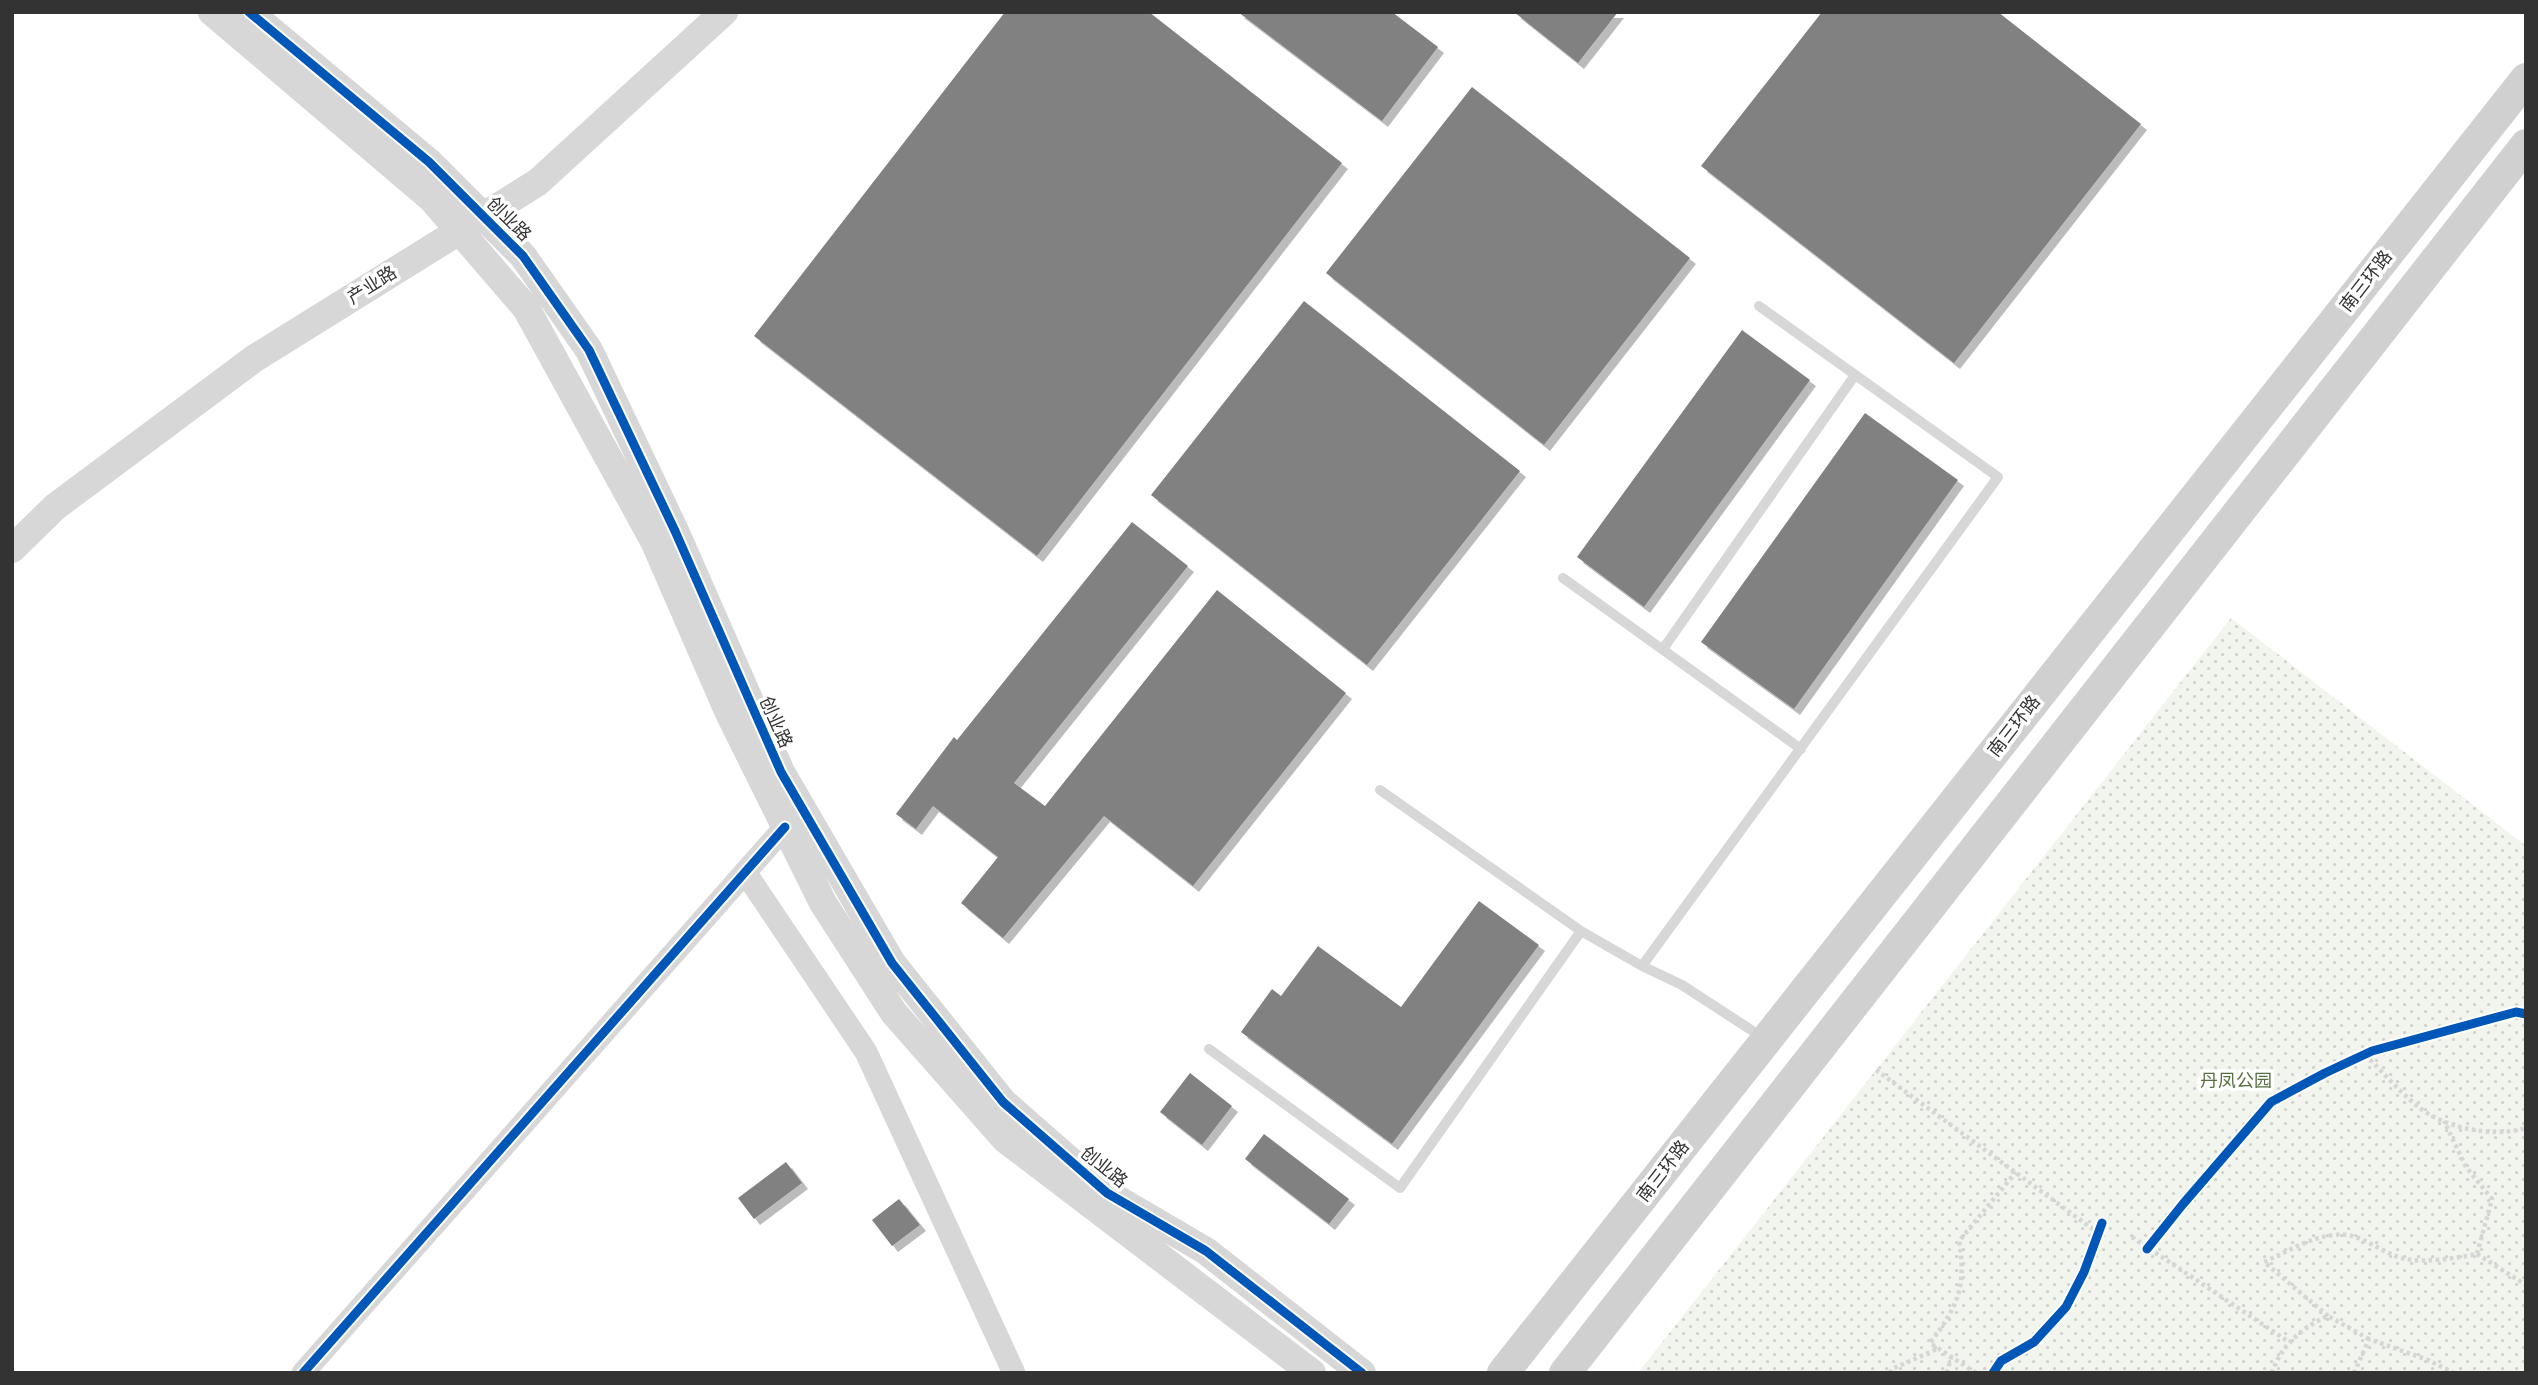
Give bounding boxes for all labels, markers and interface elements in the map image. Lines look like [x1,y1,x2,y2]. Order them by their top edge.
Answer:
street label: 创业路 [482,192,536,246]
street label: 南三环路 [2335,246,2397,316]
street label: 产业路 [343,261,401,309]
street label: 南三环路 [1983,691,2045,761]
street label: 创业路 [755,693,797,751]
park label: 丹凤公园 [2200,1070,2272,1092]
street label: 南三环路 [1632,1136,1694,1206]
street label: 创业路 [1076,1141,1132,1193]

